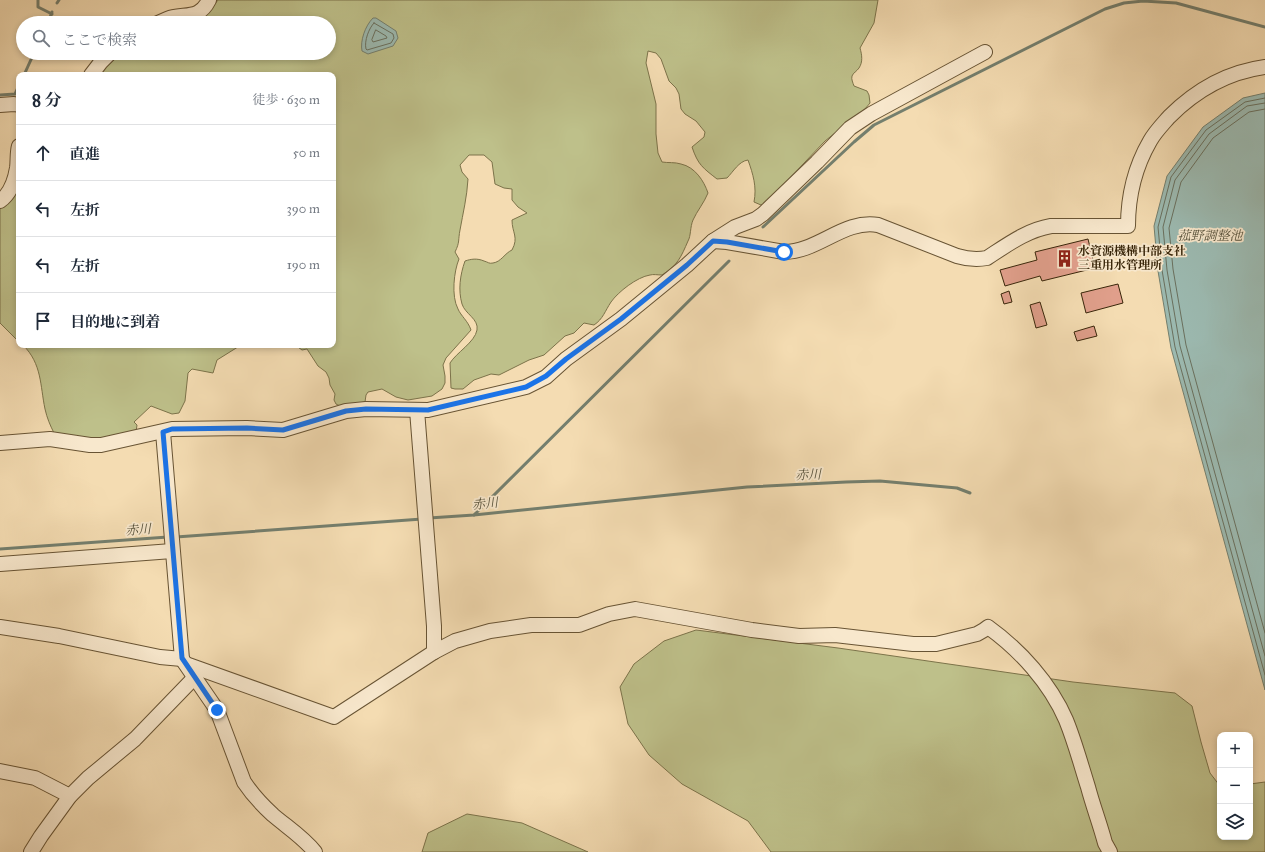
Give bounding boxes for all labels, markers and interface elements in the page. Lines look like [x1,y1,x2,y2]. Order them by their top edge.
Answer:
search box [16,16,336,60]
icon: search [30,27,52,49]
text: ここで検索 [62,31,137,49]
text: 8 分 [32,90,62,111]
text: 徒歩 · 630 m [252,92,320,108]
icon: ahead [32,142,54,164]
text: 直進 [70,145,100,163]
text: 50 m [293,145,320,161]
icon: left [32,198,54,220]
text: 左折 [70,201,100,219]
text: 390 m [287,201,320,217]
water label: 菰野調整池 [1177,228,1244,244]
route start [775,243,793,261]
place label: 水資源機構中部支社 三重用水管理所 [1078,244,1186,272]
building icon: 水資源機構中部支社 三重用水管理所 [1055,248,1075,268]
icon: left [32,254,54,276]
text: 左折 [70,257,100,275]
text: 190 m [287,257,320,273]
icon: arrive [32,310,54,332]
text: 目的地に到着 [70,313,160,331]
water label: 赤川 [795,466,823,483]
water label: 赤川 [471,494,501,513]
water label: 赤川 [125,521,154,539]
route end [208,701,226,719]
map controls [1217,732,1253,840]
button: + [1217,732,1253,768]
button: − [1217,768,1253,804]
button: layers [1217,804,1253,840]

